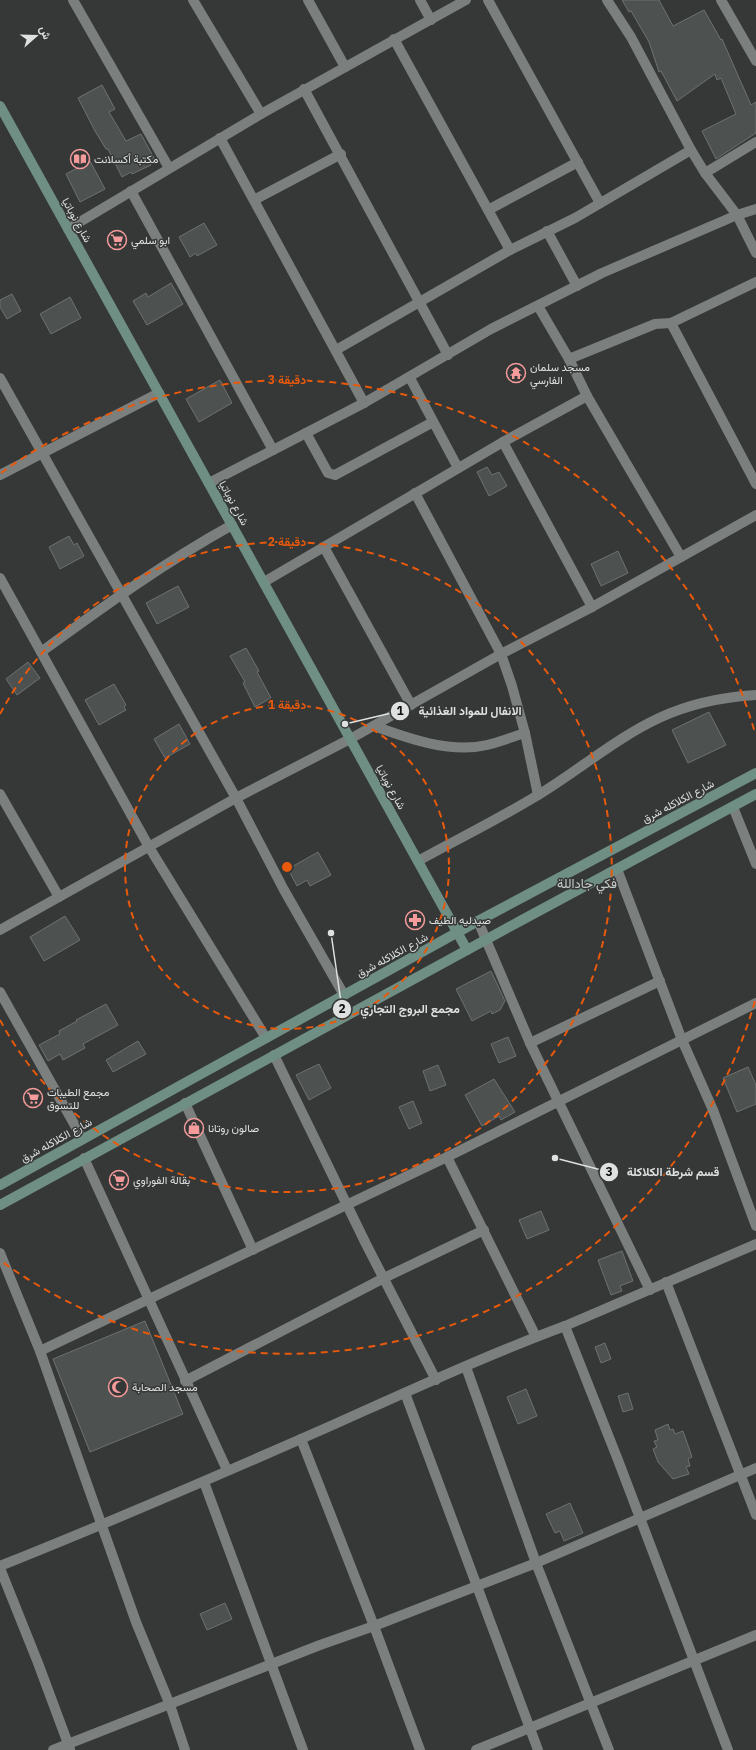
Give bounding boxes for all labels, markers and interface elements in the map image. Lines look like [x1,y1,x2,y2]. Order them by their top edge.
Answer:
north arrow [16,16,56,56]
text: ش [37,24,54,41]
library icon: مكتبة أكسلانت [69,148,91,170]
place label: مكتبة أكسلانت [94,152,158,166]
street label: شارع نوباتيا [58,195,95,246]
supermarket icon: ابو سلمي [106,229,128,251]
place label: ابو سلمي [131,233,170,250]
place label: مسجد سلمان الفارسي [530,360,590,390]
temple icon: مسجد سلمان الفارسي [505,362,527,384]
text: 3 دقيقة [268,372,306,387]
street label: شارع نوباتيا [215,478,252,529]
text: 2 دقيقة [268,534,306,549]
text: 1 دقيقة [268,697,306,712]
callout: الانفال للمواد الغذائية [390,699,529,723]
text: 1 [396,703,404,718]
text: الانفال للمواد الغذائية [418,703,522,719]
street label: شارع نوباتيا [372,762,409,813]
street label: شارع الكلاكله شرق [640,776,717,827]
centre of rings [280,860,294,874]
district label: فكي جاداللة [557,875,617,894]
pharmacy icon: صيدليه الطيف [404,909,426,931]
place label: صيدليه الطيف [429,913,491,927]
street label: شارع الكلاكله شرق [354,929,431,981]
callout: مجمع البروج التجاري [332,997,468,1021]
text: 2 [338,1001,346,1016]
text: مجمع البروج التجاري [360,1001,460,1019]
place label: مجمع الطيبات للتسوق [47,1085,109,1112]
supermarket icon: مجمع الطيبات للتسوق [22,1087,44,1109]
street label: شارع الكلاكله شرق [18,1114,95,1166]
shop icon: صالون روتانا [183,1117,205,1139]
place label: صالون روتانا [208,1121,259,1135]
callout: قسم شرطة الكلاكلة [599,1160,728,1184]
text: 3 [605,1164,613,1179]
text: قسم شرطة الكلاكلة [627,1164,720,1180]
supermarket icon: بقالة الفوراوي [108,1169,130,1191]
place label: بقالة الفوراوي [133,1173,190,1190]
mosque icon: مسجد الصحابة [107,1376,129,1398]
place label: مسجد الصحابة [132,1380,198,1394]

